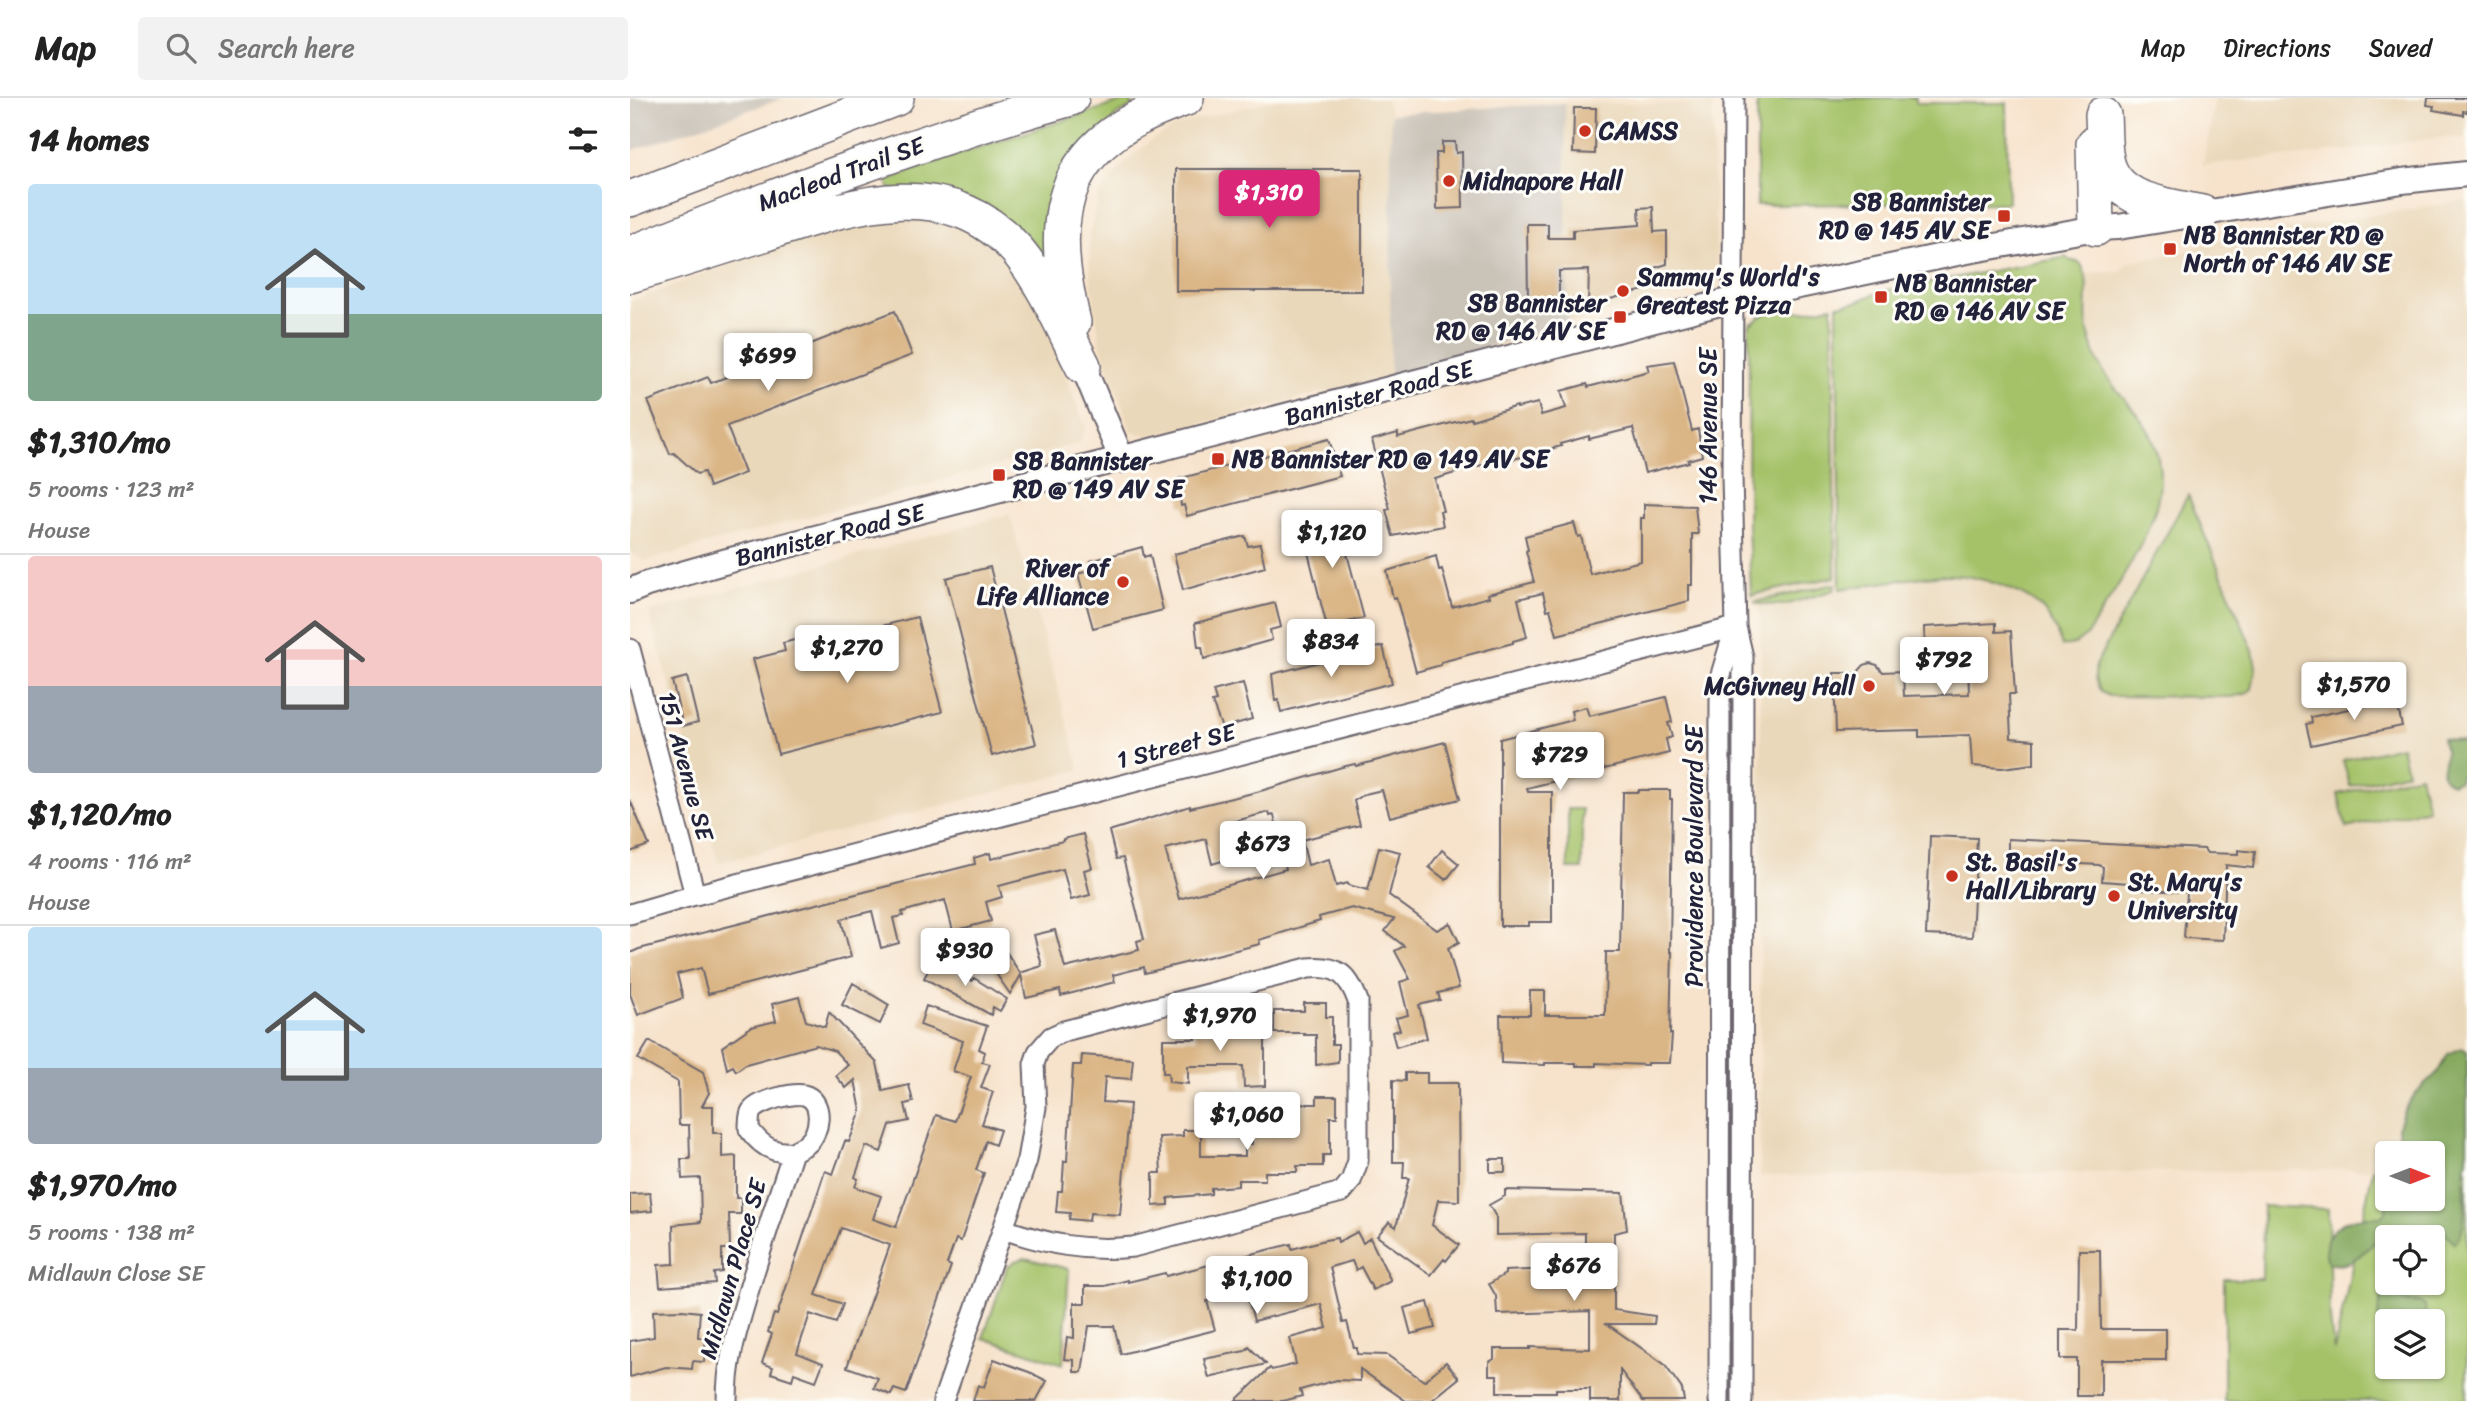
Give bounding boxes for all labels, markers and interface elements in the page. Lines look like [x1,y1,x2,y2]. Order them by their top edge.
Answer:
search box [138,17,628,80]
text: Map [35,19,96,77]
text: Search here [218,25,355,71]
text: Map [2141,27,2185,69]
text: Directions [2223,27,2331,69]
text: Saved [2369,27,2432,69]
icon: search [162,29,200,67]
place label: CAMSS [1598,110,1679,152]
text: 14 homes [28,113,149,167]
icon: filters [564,121,602,159]
marker: CAMSS [1577,123,1593,139]
street label: Macleod Trail SE [752,124,932,224]
place label: Midnapore Hall [1462,160,1624,202]
pin: $1,310 [1212,170,1326,230]
text: $1,310 [1235,172,1303,213]
marker: Midnapore Hall [1441,173,1457,189]
place label: SB Bannister RD @ 145 AV SE [1818,181,1992,251]
marker: SB Bannister RD @ 145 AV SE [1996,208,2012,224]
place label: NB Bannister RD @ North of 146 AV SE [2183,214,2393,284]
icon: home [252,230,378,356]
marker: NB Bannister RD @ North of 146 AV SE [2162,241,2178,257]
place label: Sammy's World's Greatest Pizza [1636,256,1821,326]
place label: NB Bannister RD @ 146 AV SE [1894,262,2066,332]
place label: SB Bannister RD @ 146 AV SE [1435,282,1608,352]
marker: Sammy's World's Greatest Pizza [1615,283,1631,299]
marker: NB Bannister RD @ 146 AV SE [1873,289,1889,305]
marker: SB Bannister RD @ 146 AV SE [1612,309,1628,325]
pin: $699 [727,334,809,393]
text: $699 [740,335,796,376]
street label: 146 Avenue SE [1687,346,1729,504]
street label: Bannister Road SE [1280,347,1480,438]
text: $1,310/mo [28,415,171,469]
place label: NB Bannister RD @ 149 AV SE [1231,438,1551,480]
place label: SB Bannister RD @ 149 AV SE [1012,440,1185,510]
marker: NB Bannister RD @ 149 AV SE [1210,451,1226,467]
marker: SB Bannister RD @ 149 AV SE [991,467,1007,483]
text: 5 rooms · 123 m² [28,469,195,510]
street label: Bannister Road SE [731,491,931,579]
text: House [28,510,90,551]
pin: $1,120 [1275,510,1389,570]
text: $1,120 [1297,512,1367,553]
place label: River of Life Alliance [977,547,1112,617]
marker: River of Life Alliance [1115,574,1131,590]
icon: home [252,602,378,728]
pin: $834 [1290,620,1372,679]
text: $834 [1303,621,1359,662]
pin: $1,270 [790,626,904,685]
text: $1,270 [811,627,883,668]
pin: $792 [1903,638,1985,697]
text: $792 [1916,639,1972,680]
pin: $1,570 [2297,662,2411,722]
text: $1,570 [2317,664,2391,705]
place label: McGivney Hall [1703,665,1856,707]
marker: McGivney Hall [1861,678,1877,694]
street label: 151 Avenue SE [646,687,726,847]
street label: 1 Street SE [1112,711,1241,781]
street label: Providence Boulevard SE [1673,723,1715,987]
pin: $729 [1519,732,1601,792]
text: $729 [1532,734,1588,775]
text: $1,120/mo [28,787,171,841]
pin: $673 [1222,822,1304,881]
text: $673 [1236,823,1290,864]
text: 4 rooms · 116 m² [28,841,192,882]
place label: St. Basil's Hall/Library [1965,841,2096,911]
place label: St. Mary's University [2127,861,2243,931]
marker: St. Basil's Hall/Library [1944,868,1960,884]
text: House [28,882,90,923]
marker: St. Mary's University [2106,888,2122,904]
pin: $930 [924,928,1006,988]
text: $930 [937,930,993,971]
icon: home [252,973,378,1099]
pin: $1,970 [1163,993,1277,1053]
text: $1,970 [1183,995,1257,1036]
pin: $1,060 [1190,1093,1304,1152]
text: $1,060 [1210,1094,1284,1135]
north arrow [2375,1141,2445,1211]
map controls [2375,1141,2445,1379]
text: $1,970/mo [28,1158,177,1212]
street label: Midlawn Place SE [687,1172,779,1364]
text: 5 rooms · 138 m² [28,1212,195,1253]
button: locate [2375,1225,2445,1295]
pin: $676 [1533,1244,1615,1303]
text: $676 [1547,1245,1601,1286]
text: Midlawn Close SE [28,1253,204,1294]
pin: $1,100 [1200,1256,1314,1316]
text: $1,100 [1222,1258,1292,1299]
button: layers [2375,1309,2445,1379]

